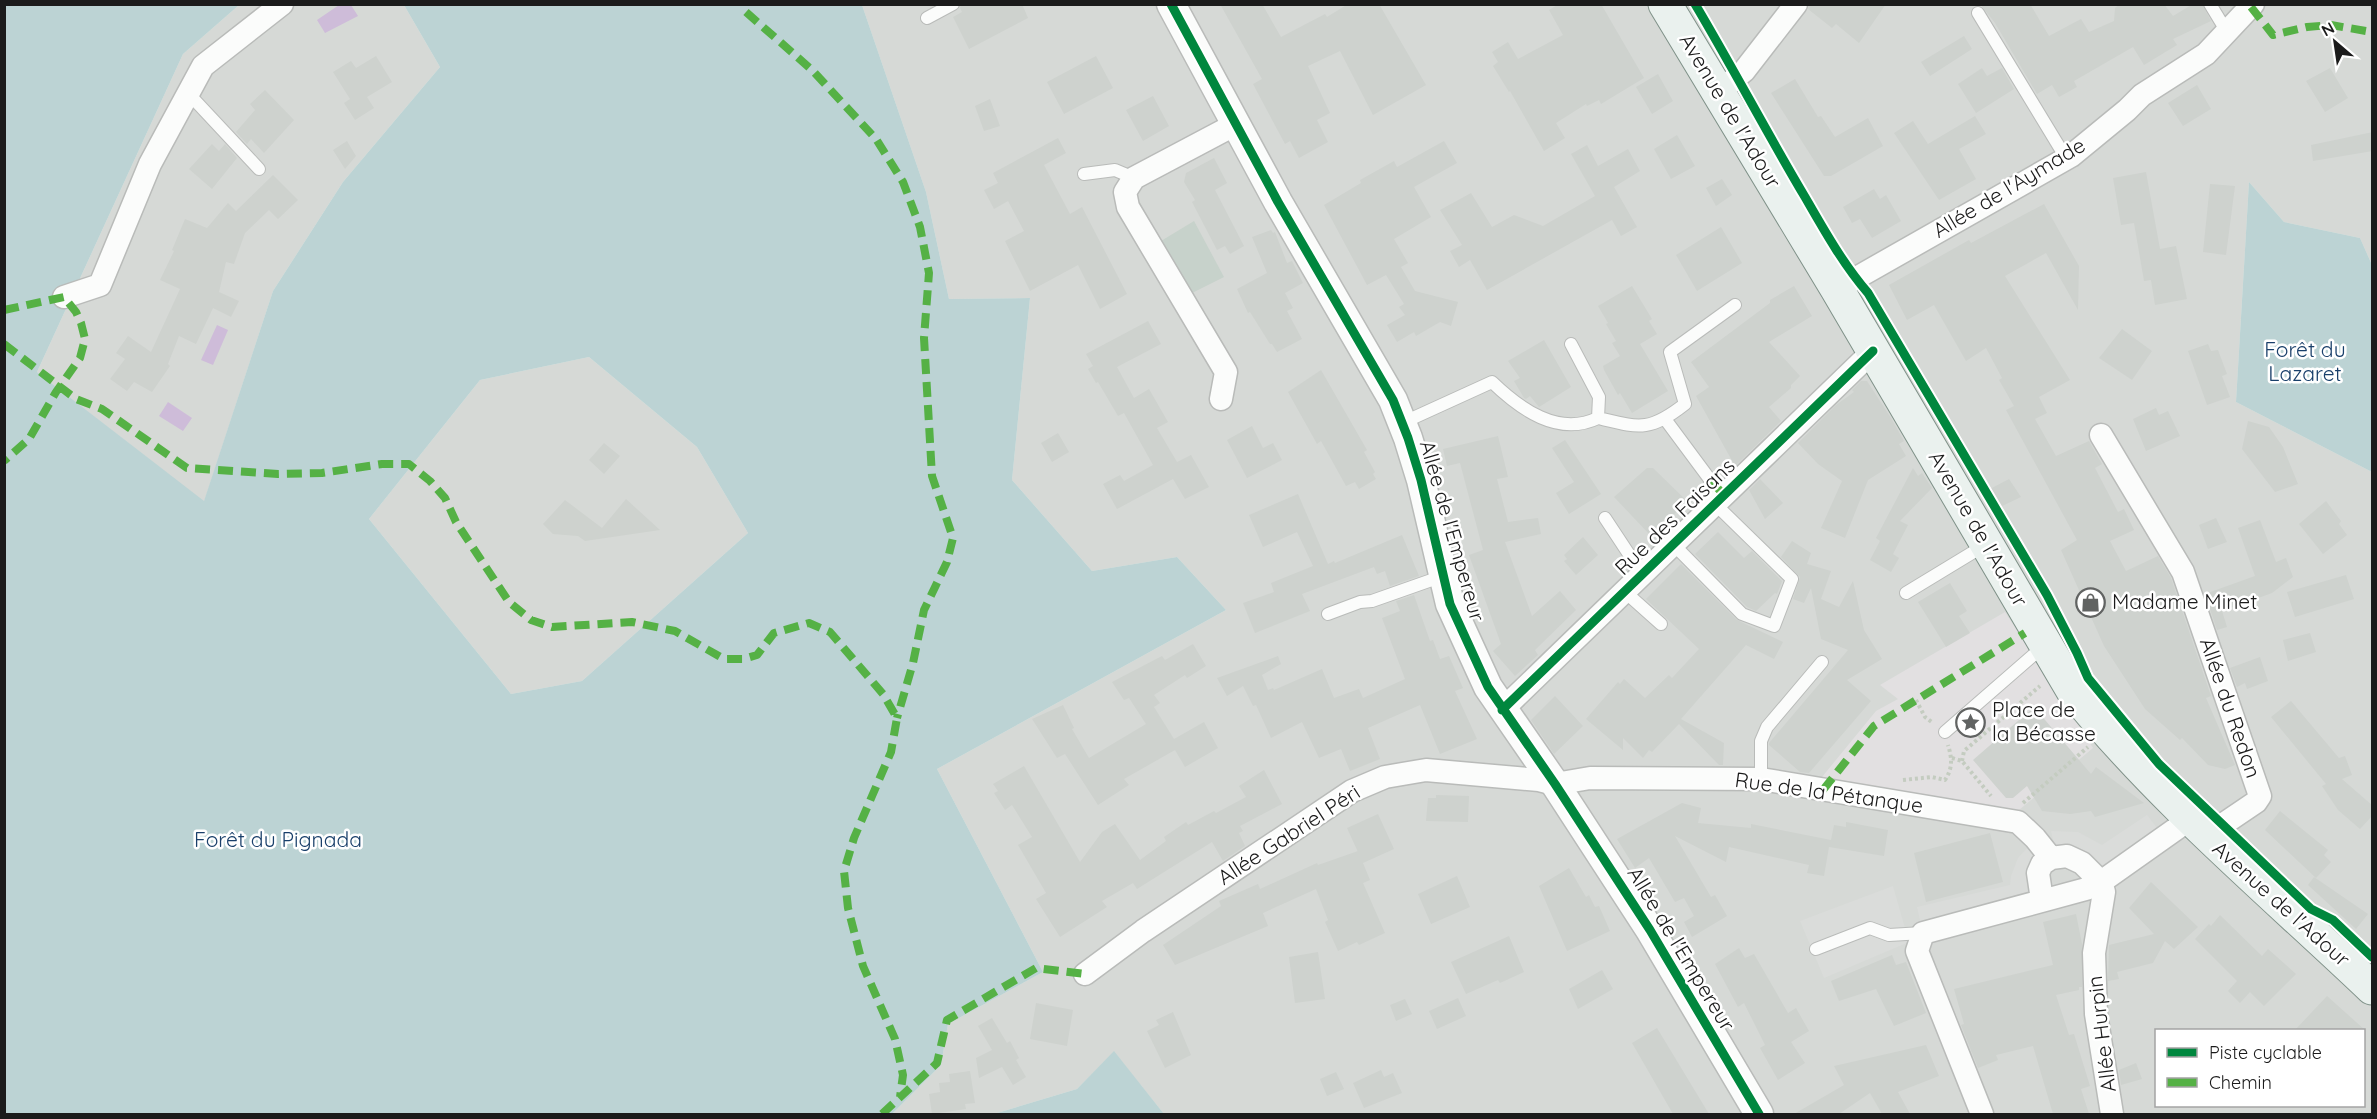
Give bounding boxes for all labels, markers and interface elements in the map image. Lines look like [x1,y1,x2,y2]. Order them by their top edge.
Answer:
north arrow [2305,12,2365,72]
text: N [2318,17,2338,40]
street label: Avenue de l'Adour [1674,28,1787,193]
street label: Allée de l'Aymade [1928,131,2089,243]
park label: Forêt du Lazaret [2264,336,2346,386]
street label: Allée de l'Empereur [1415,437,1491,624]
street label: Avenue de l'Adour [1924,446,2034,611]
street label: Rue des Faisans [1609,452,1740,580]
shop icon: Madame Minet [2075,586,2107,618]
place label: Madame Minet [2112,588,2257,614]
street label: Allée du Redon [2195,634,2267,781]
place label: Place de la Bécasse [1992,696,2096,746]
place icon: Place de la Bécasse [1955,706,1987,738]
street label: Rue de la Pétanque [1733,766,1925,818]
street label: Allée Gabriel Péri [1212,778,1365,890]
park label: Forêt du Pignada [194,826,362,852]
street label: Avenue de l'Adour [2208,835,2356,972]
street label: Allée de l'Empereur [1623,862,1741,1035]
street label: Allée Hurpin [2081,974,2121,1094]
legend [2155,1029,2365,1107]
text: Piste cyclable [2209,1041,2322,1064]
text: Chemin [2209,1071,2272,1094]

